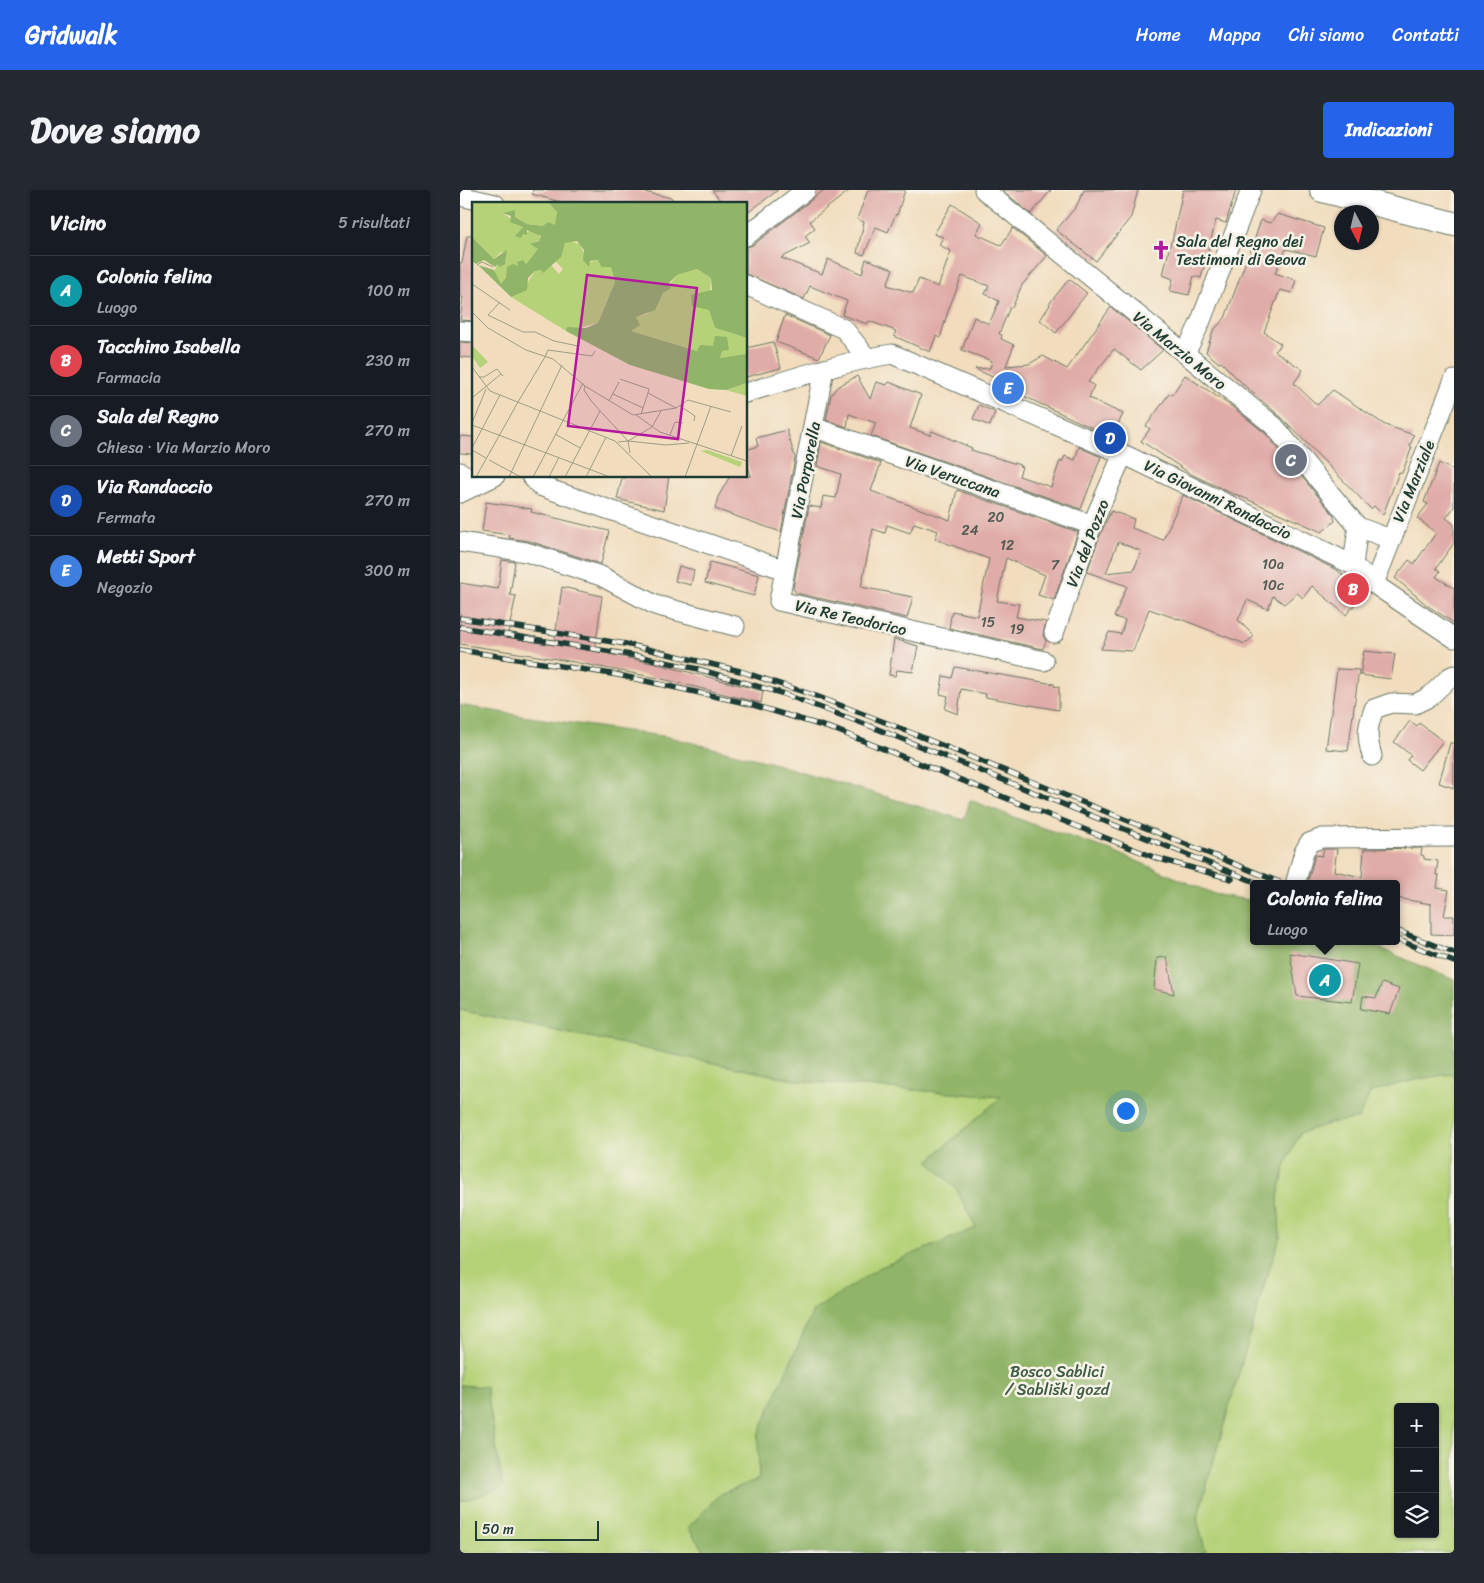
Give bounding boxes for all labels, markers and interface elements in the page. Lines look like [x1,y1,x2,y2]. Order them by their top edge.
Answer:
text: Gridwalk [25,14,117,56]
text: Home [1136,19,1181,51]
text: Mappa [1209,19,1261,51]
text: Chi siamo [1289,19,1364,51]
text: Contatti [1392,19,1459,51]
text: Dove siamo [30,99,200,161]
button: Indicazioni [1323,102,1454,158]
inset map [472,202,748,478]
text: Vicino [50,204,106,242]
north arrow [1334,205,1379,250]
text: 5 risultati [338,208,410,237]
place label: Sala del Regno dei Testimoni di Geova [1176,227,1307,274]
church icon: Sala del Regno dei Testimoni di Geova [1150,239,1172,261]
text: Colonia felina [97,260,212,293]
text: A [61,276,71,305]
text: 100 m [366,276,410,305]
text: Luogo [97,293,137,322]
street label: Via Marzio Moro [1126,303,1233,398]
text: Tacchino Isabella [97,330,240,363]
text: B [61,346,71,375]
text: 230 m [365,346,410,375]
text: Farmacia [97,363,161,392]
pin: E [992,369,1024,407]
text: Sala del Regno [97,400,219,433]
text: C [61,416,71,445]
text: 270 m [365,416,410,445]
street label: Via Porporella [782,419,829,521]
pin: D [1094,419,1126,457]
text: Chiesa · Via Marzio Moro [97,433,270,462]
street label: Via Marziale [1384,435,1443,527]
pin: C [1275,441,1307,479]
street label: Via Veruccana [901,447,1004,506]
street label: Via Giovanni Randaccio [1139,451,1297,548]
text: Via Randaccio [97,470,212,503]
text: D [61,486,71,515]
text: 270 m [365,486,410,515]
street label: Via del Pozzo [1057,495,1118,591]
text: Fermata [97,503,155,532]
house number: 20 [988,505,1005,530]
house number: 24 [962,518,979,543]
house number: 12 [1000,533,1014,558]
text: Metti Sport [97,540,195,573]
house number: 10a [1262,552,1284,577]
house number: 7 [1051,553,1060,578]
text: E [62,556,70,585]
text: 300 m [365,556,410,585]
pin: B [1337,570,1369,608]
text: Negozio [97,573,153,602]
house number: 10c [1262,573,1284,598]
street label: Via Re Teodorico [792,591,910,644]
house number: 15 [981,610,996,635]
house number: 19 [1010,617,1025,642]
popup [1250,880,1400,945]
text: Colonia felina [1268,882,1383,915]
text: Luogo [1268,915,1308,944]
pin: A [1309,961,1341,999]
your location [1113,1098,1139,1124]
park label: Bosco Sablici / Sabliški gozd [1005,1357,1111,1404]
map controls [1394,1403,1439,1538]
button: + [1394,1403,1439,1448]
button: − [1394,1448,1439,1493]
button: layers [1394,1493,1439,1538]
text: 50 m [482,1517,514,1542]
scale bar [475,1518,599,1541]

